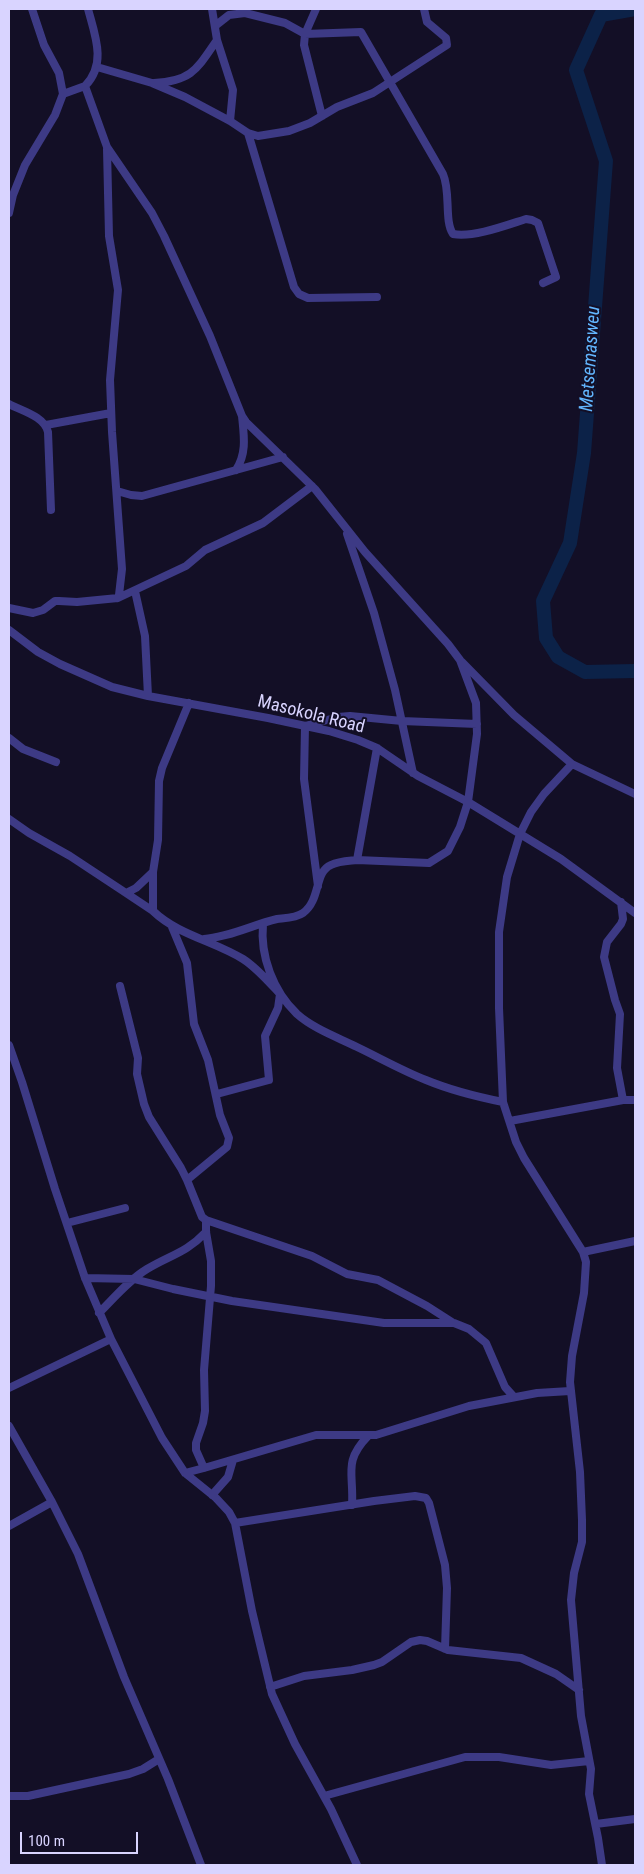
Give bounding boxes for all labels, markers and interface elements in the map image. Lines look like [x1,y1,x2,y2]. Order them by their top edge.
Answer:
water label: Metsemasweu [576,305,606,413]
street label: Masokola Road [255,691,367,739]
scale bar [22,1822,140,1854]
text: 100 m [28,1832,65,1850]

